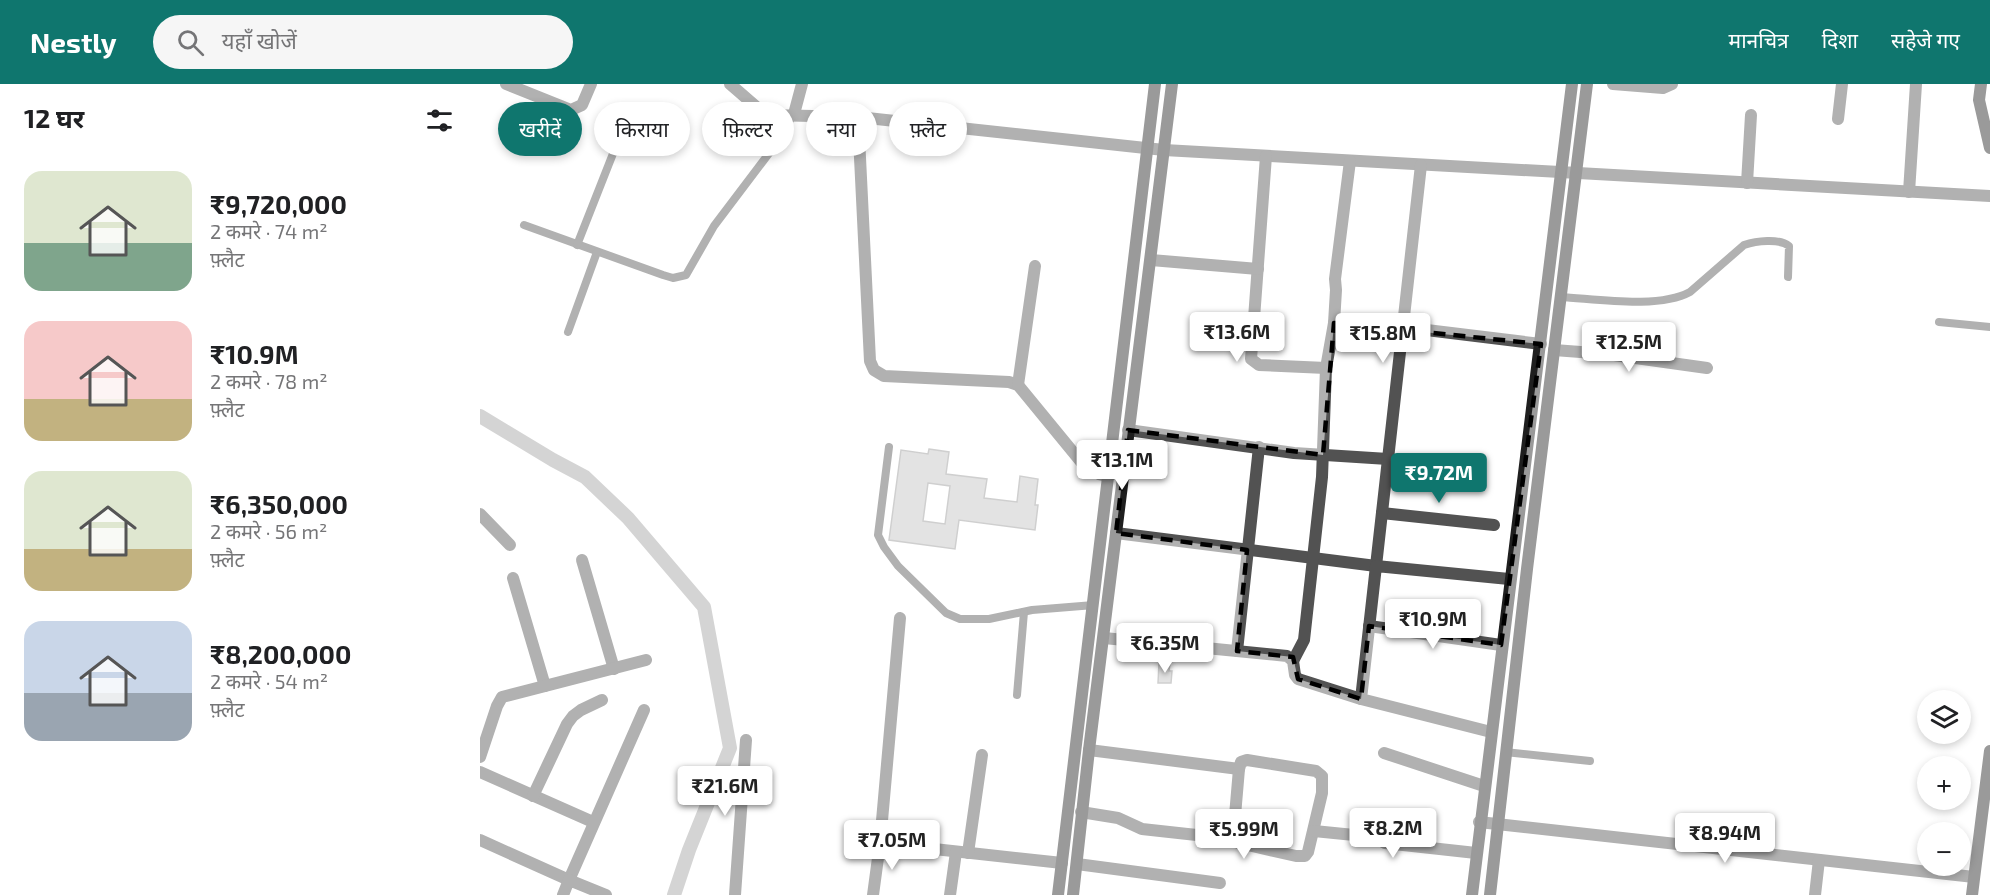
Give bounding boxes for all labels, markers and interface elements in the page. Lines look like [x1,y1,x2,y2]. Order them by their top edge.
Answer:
search box [153,15,573,69]
text: Nestly [30,25,117,59]
icon: search [174,26,207,59]
text: यहाँ खोजें [222,27,297,53]
text: मानचित्र [1729,27,1789,52]
text: दिशा [1822,27,1858,52]
text: सहेजे गए [1891,27,1960,52]
text: 12 घर [24,102,84,133]
chip: खरीदें [498,102,582,156]
chip: किराया [594,102,690,156]
chip: फ़िल्टर [702,102,794,156]
chip: नया [806,102,877,156]
chip: फ़्लैट [889,102,967,156]
icon: filters [423,104,456,137]
text: ₹9,720,000 [210,188,347,219]
icon: home [72,195,144,267]
text: 2 कमरे · 74 m² [210,219,328,243]
text: फ़्लैट [210,247,245,271]
pin: ₹13.6M [1188,312,1286,363]
pin: ₹15.8M [1334,313,1432,364]
text: ₹13.6M [1204,319,1270,343]
text: ₹15.8M [1349,320,1417,344]
pin: ₹12.5M [1580,322,1678,373]
text: ₹12.5M [1596,329,1662,353]
text: ₹10.9M [210,338,298,369]
icon: home [72,345,144,417]
text: 2 कमरे · 78 m² [210,369,327,393]
text: फ़्लैट [210,397,245,421]
pin: ₹13.1M [1073,440,1171,491]
text: ₹13.1M [1091,447,1153,471]
pin: ₹9.72M [1390,453,1488,504]
text: ₹9.72M [1405,460,1473,484]
text: ₹6,350,000 [210,488,348,519]
icon: home [72,495,144,567]
text: 2 कमरे · 56 m² [210,519,327,543]
text: फ़्लैट [210,547,245,571]
pin: ₹10.9M [1384,599,1482,650]
text: ₹10.9M [1399,606,1467,630]
pin: ₹6.35M [1116,623,1214,674]
text: ₹6.35M [1130,630,1200,654]
text: ₹8,200,000 [210,638,351,669]
icon: home [72,645,144,717]
text: 2 कमरे · 54 m² [210,669,328,693]
map controls [1917,690,1971,876]
button: layers [1917,690,1971,744]
text: फ़्लैट [210,697,245,721]
button: + [1917,756,1971,810]
pin: ₹21.6M [676,766,774,817]
text: ₹21.6M [691,773,759,797]
pin: ₹8.2M [1351,808,1435,859]
pin: ₹5.99M [1195,809,1293,860]
pin: ₹8.94M [1676,813,1774,864]
text: ₹8.2M [1363,815,1423,839]
text: ₹5.99M [1209,816,1279,840]
pin: ₹7.05M [843,820,941,871]
text: ₹8.94M [1689,820,1761,844]
button: − [1917,822,1971,876]
text: ₹7.05M [858,827,926,851]

